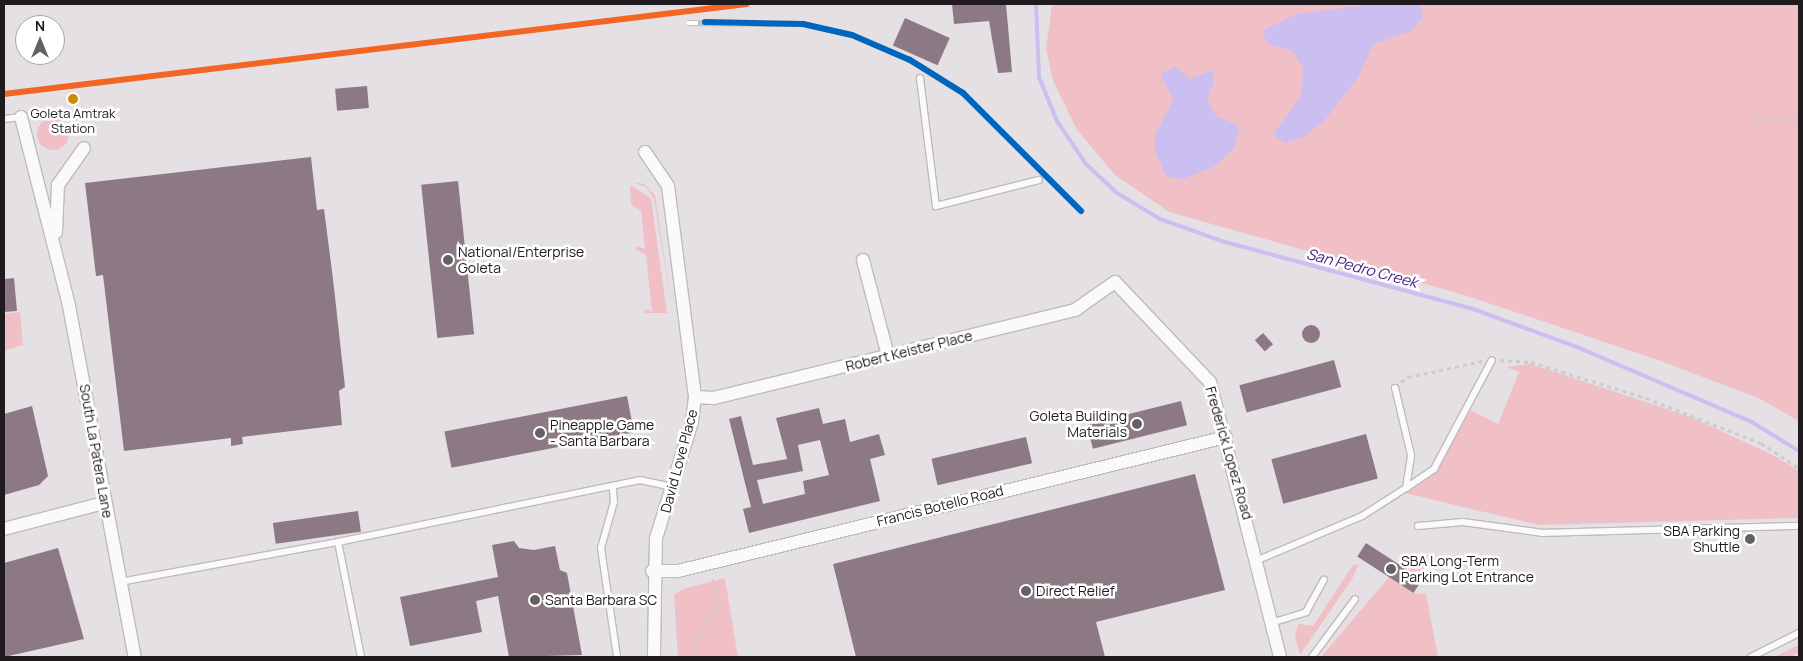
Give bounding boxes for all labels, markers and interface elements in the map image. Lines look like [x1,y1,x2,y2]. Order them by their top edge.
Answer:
north arrow [15,15,65,65]
text: N [35,16,45,35]
marker: Goleta Amtrak Station [68,94,78,104]
place label: Goleta Amtrak Station [30,106,116,137]
place label: National/Enterprise Goleta [458,244,584,276]
water label: San Pedro Creek [1304,245,1420,291]
marker: National/Enterprise Goleta [442,254,454,266]
street label: Robert Keister Place [844,327,974,375]
street label: South La Patera Lane [76,383,116,519]
street label: Frederick Lopez Road [1202,384,1256,522]
street label: David Love Place [657,407,701,515]
place label: Goleta Building Materials [1030,408,1127,441]
place label: Pineapple Game - Santa Barbara [550,417,654,450]
marker: Goleta Building Materials [1131,418,1143,430]
marker: Pineapple Game - Santa Barbara [534,427,546,439]
street label: Francis Botello Road [875,482,1005,530]
place label: SBA Parking Shuttle [1663,523,1740,556]
marker: SBA Parking Shuttle [1744,533,1756,545]
place label: SBA Long-Term Parking Lot Entrance [1401,553,1534,586]
marker: SBA Long-Term Parking Lot Entrance [1385,563,1397,575]
place label: Direct Relief [1036,583,1115,599]
marker: Direct Relief [1020,585,1032,597]
place label: Santa Barbara SC [545,592,657,608]
marker: Santa Barbara SC [529,594,541,606]

